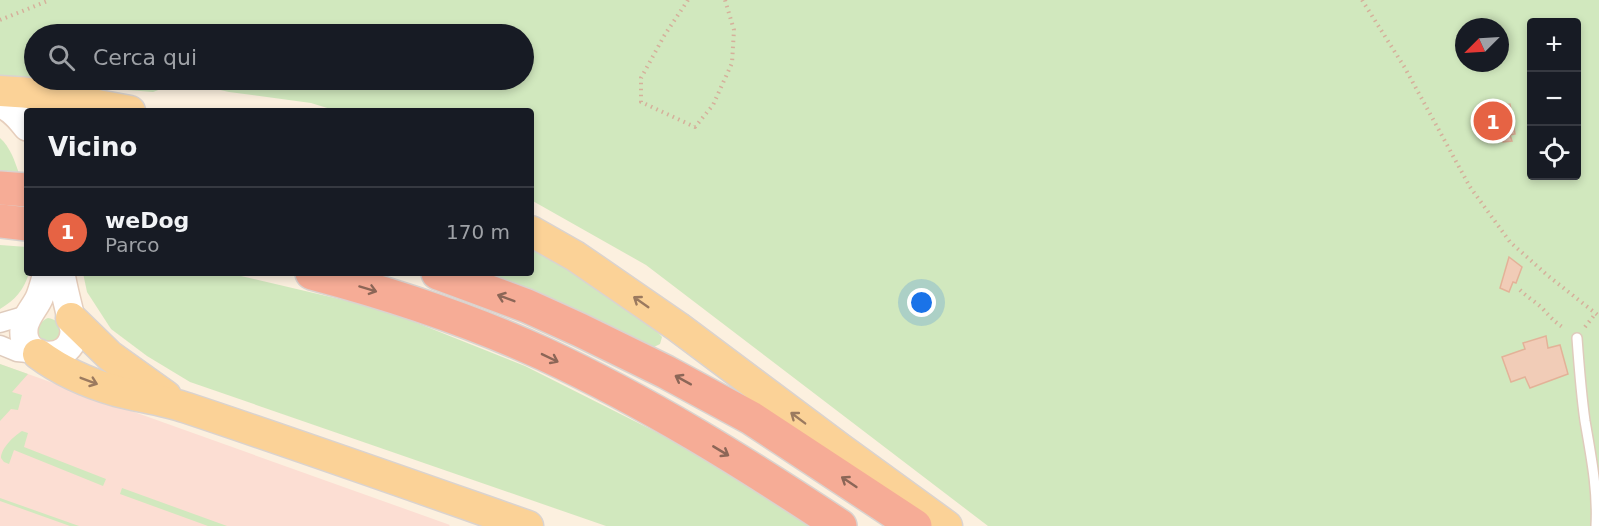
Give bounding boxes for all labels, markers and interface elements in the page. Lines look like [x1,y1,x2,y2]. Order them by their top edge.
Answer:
north arrow [1455,18,1509,72]
map controls [1527,18,1581,180]
button: + [1527,18,1581,72]
search box [24,24,534,90]
icon: search [45,41,78,74]
text: Cerca qui [93,45,197,70]
button: − [1527,72,1581,126]
pin: 1 [1474,98,1512,144]
button: locate [1527,126,1581,180]
text: Vicino [48,132,137,162]
text: weDog [105,208,189,233]
text: 1 [61,220,74,244]
text: 170 m [446,220,510,244]
text: Parco [105,233,159,257]
one-way arrow [358,285,377,296]
your location [907,288,936,317]
one-way arrow [497,292,516,303]
one-way arrow [634,296,650,308]
one-way arrow [541,352,559,364]
one-way arrow [674,374,691,386]
one-way arrow [80,377,98,388]
one-way arrow [791,411,807,424]
one-way arrow [712,445,729,457]
one-way arrow [841,476,858,488]

